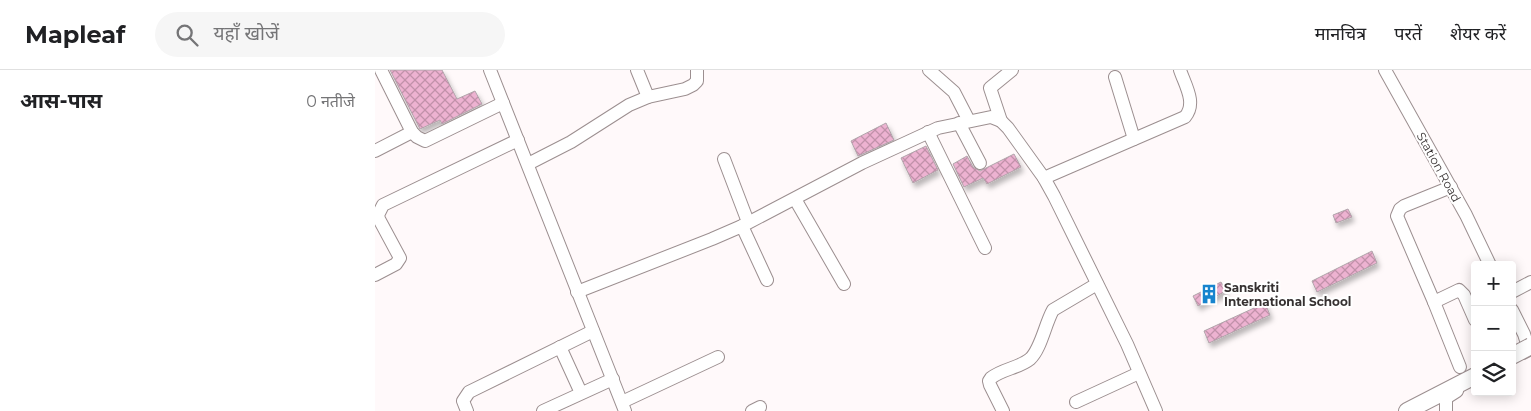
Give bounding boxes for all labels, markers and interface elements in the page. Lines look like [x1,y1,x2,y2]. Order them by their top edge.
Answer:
search box [155,12,505,57]
text: Mapleaf [25,20,125,49]
icon: search [173,21,201,49]
text: यहाँ खोजें [213,22,279,45]
text: मानचित्र [1315,23,1366,45]
text: परतें [1394,23,1422,45]
text: शेयर करें [1450,23,1506,45]
text: आस-पास [20,88,102,113]
text: 0 नतीजे [306,92,355,111]
street label: Station Road [1414,130,1464,204]
map controls [1471,261,1516,396]
button: + [1471,261,1516,306]
place label: Sanskriti International School [1224,280,1351,309]
building icon: Sanskriti International School [1198,283,1220,305]
button: − [1471,306,1516,351]
button: layers [1471,351,1516,396]

